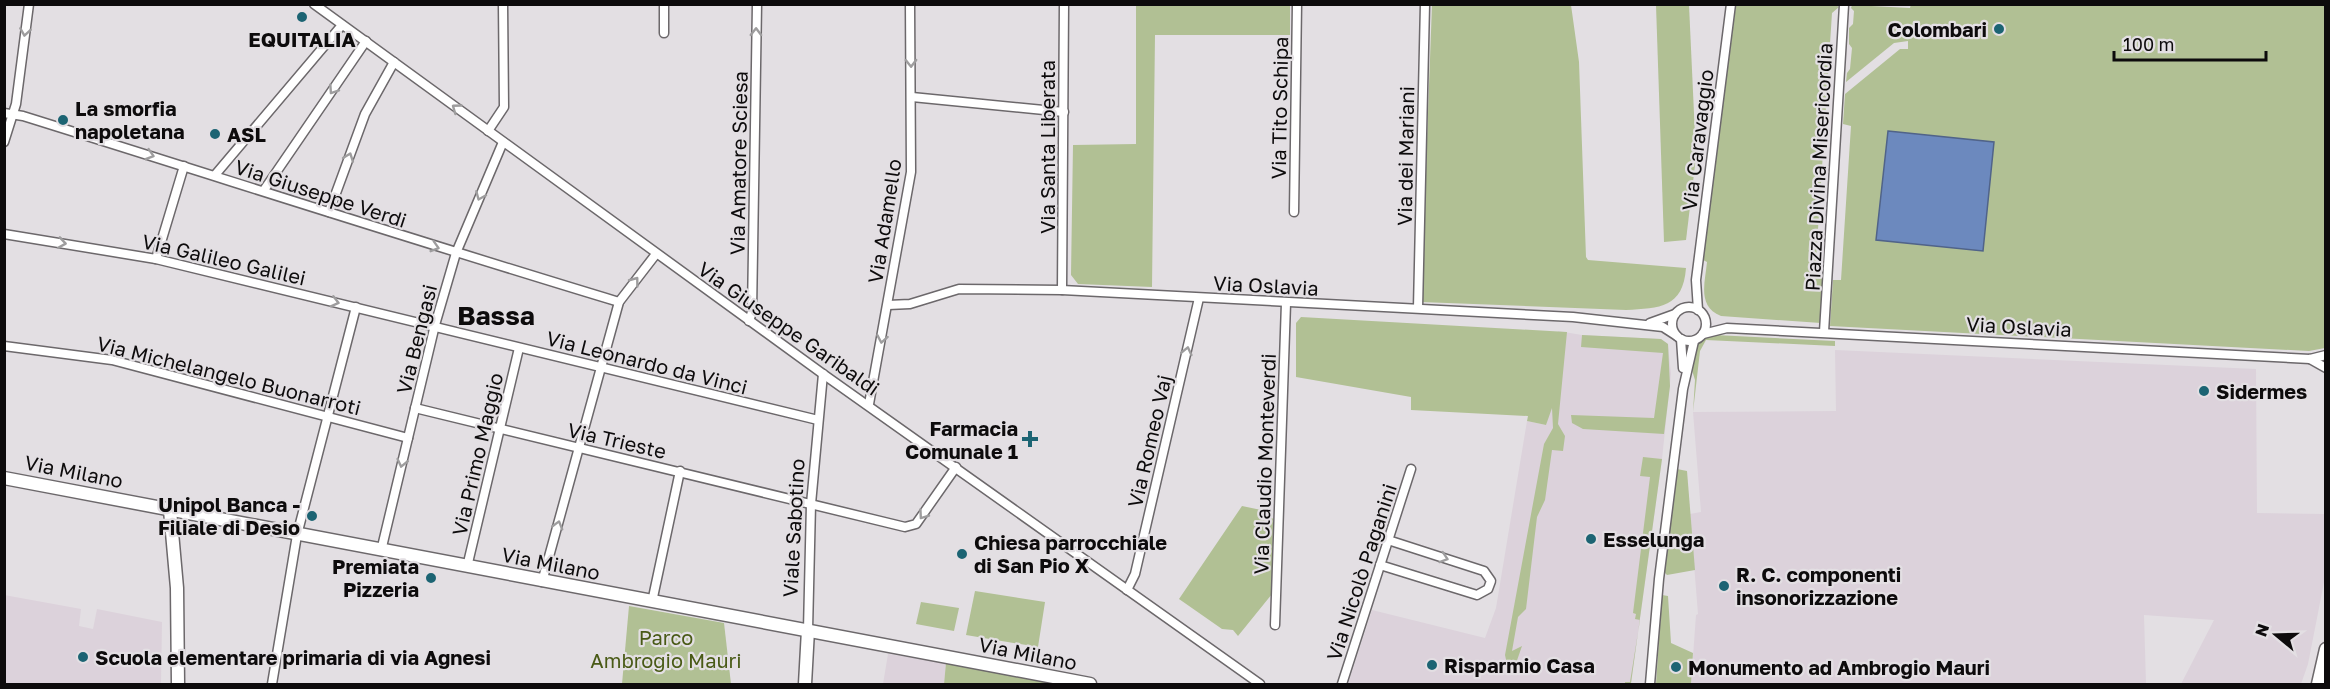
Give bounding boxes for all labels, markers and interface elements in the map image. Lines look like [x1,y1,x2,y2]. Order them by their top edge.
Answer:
marker: EQUITALIA [295,10,309,24]
place label: Colombari [1888,17,1987,41]
marker: Colombari [1992,22,2006,36]
scale bar [2114,24,2266,62]
one-way arrow [19,27,32,37]
place label: EQUITALIA [248,27,356,51]
one-way arrow [750,27,762,36]
text: 100 m [2123,33,2174,55]
street label: Via Tito Schipa [1266,36,1292,180]
street label: Piazza Divina Misericordia [1800,42,1836,292]
one-way arrow [905,58,918,67]
street label: Via Santa Liberata [1035,60,1059,234]
street label: Via Caravaggio [1676,68,1718,212]
street label: Via Amatore Sciesa [724,71,752,255]
one-way arrow [329,83,340,94]
street label: Via dei Mariani [1392,86,1418,226]
place label: La smorfia napoletana [75,96,185,143]
one-way arrow [452,104,463,115]
marker: La smorfia napoletana [56,113,70,127]
place label: ASL [227,122,266,146]
marker: ASL [208,127,222,141]
one-way arrow [144,148,155,161]
one-way arrow [342,152,354,163]
street label: Via Giuseppe Verdi [232,154,410,232]
street label: Via Adamello [862,157,906,285]
one-way arrow [475,189,487,200]
street label: Via Galileo Galilei [140,228,308,290]
one-way arrow [58,237,67,249]
one-way arrow [429,240,440,252]
street label: Via Giuseppe Garibaldi [694,256,884,400]
street label: Via Oslavia [1213,270,1319,300]
one-way arrow [628,277,639,288]
street label: Via Bengasi [391,282,441,396]
one-way arrow [330,295,340,308]
district label: Bassa [457,300,535,331]
street label: Via Oslavia [1966,311,2072,341]
street label: Via Leonardo da Vinci [544,325,750,399]
street label: Via Michelangelo Buonarroti [94,331,364,419]
one-way arrow [876,335,888,344]
one-way arrow [1180,346,1193,356]
street label: Via Claudio Monteverdi [1248,353,1280,575]
street label: Via Primo Maggio [447,370,507,538]
street label: Via Romeo Vaj [1122,372,1176,510]
place label: Sidermes [2216,379,2307,403]
marker: Sidermes [2197,384,2211,398]
place label: Farmacia Comunale 1 [905,416,1018,463]
street label: Via Trieste [565,417,669,463]
marker: Farmacia Comunale 1 [1023,432,1037,446]
street label: Via Milano [23,450,125,492]
one-way arrow [396,458,409,468]
street label: Viale Sabotino [777,458,809,598]
street label: Via Nicolò Paganini [1321,480,1401,664]
place label: Unipol Banca - Filiale di Desio [158,492,300,539]
one-way arrow [919,508,930,519]
marker: Unipol Banca - Filiale di Desio [305,509,319,523]
one-way arrow [551,521,563,531]
place label: Esselunga [1603,527,1704,551]
place label: Chiesa parrocchiale di San Pio X [974,530,1167,577]
marker: Esselunga [1584,532,1598,546]
street label: Via Milano [500,542,602,584]
marker: Chiesa parrocchiale di San Pio X [955,547,969,561]
one-way arrow [1438,551,1449,563]
place label: Premiata Pizzeria [332,554,419,601]
place label: R. C. componenti insonorizzazione [1736,562,1901,609]
marker: Premiata Pizzeria [424,571,438,585]
marker: R. C. componenti insonorizzazione [1717,579,1731,593]
north arrow [2246,605,2306,665]
text: N [2250,621,2273,639]
park label: Parco Ambrogio Mauri [590,625,742,672]
street label: Via Milano [977,632,1079,674]
place label: Scuola elementare primaria di via Agnesi [95,645,491,669]
marker: Scuola elementare primaria di via Agnesi [76,650,90,664]
place label: Risparmio Casa [1444,653,1595,677]
place label: Monumento ad Ambrogio Mauri [1688,655,1990,679]
marker: Risparmio Casa [1425,658,1439,672]
marker: Monumento ad Ambrogio Mauri [1669,660,1683,674]

